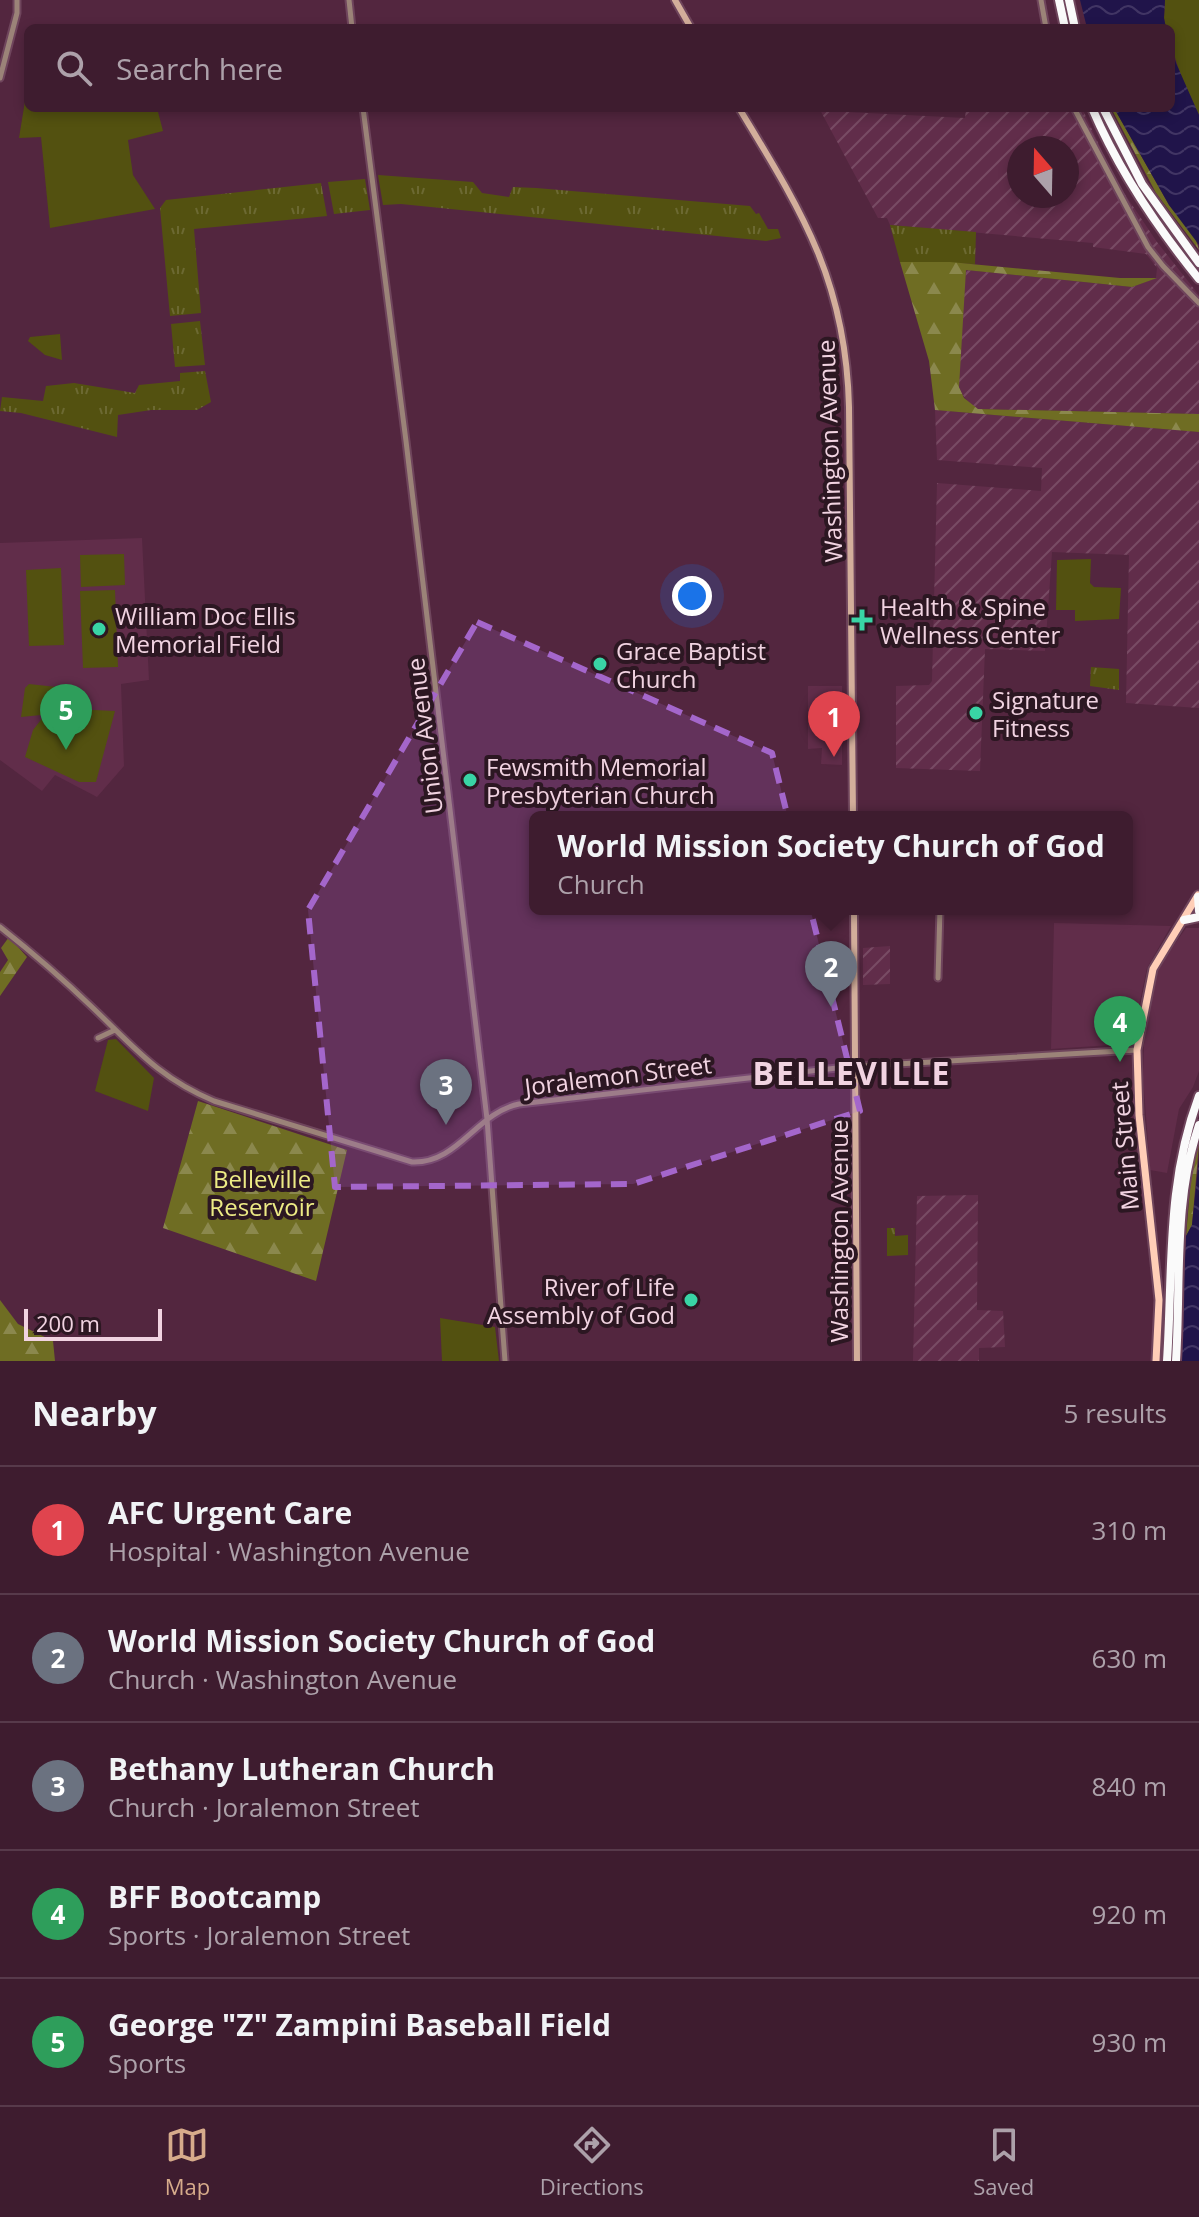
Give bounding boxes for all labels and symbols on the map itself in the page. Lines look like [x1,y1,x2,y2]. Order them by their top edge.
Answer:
north arrow [1007,136,1079,208]
street label: Washington Avenue [809,339,849,563]
your location [672,576,712,616]
place label: Health & Spine Wellness Center [880,590,1060,651]
place label: William Doc Ellis Memorial Field [115,599,296,660]
marker: Health & Spine Wellness Center [851,609,873,631]
marker: William Doc Ellis Memorial Field [90,620,108,638]
place label: Grace Baptist Church [616,634,766,695]
marker: Grace Baptist Church [591,655,609,673]
street label: Union Avenue [398,656,450,816]
place label: Signature Fitness [992,683,1099,744]
pin: 5 [40,684,92,750]
pin: 1 [808,691,860,757]
marker: Signature Fitness [967,704,985,722]
place label: Fewsmith Memorial Presbyterian Church [486,750,715,811]
marker: Fewsmith Memorial Presbyterian Church [461,771,479,789]
pin: 2 [805,941,857,1007]
pin: 4 [1094,996,1146,1062]
street label: Joralemon Street [521,1047,713,1103]
district label: BELLEVILLE [753,1051,951,1094]
pin: 3 [420,1059,472,1125]
street label: Main Street [1102,1080,1146,1212]
street label: Washington Avenue [822,1120,855,1342]
park label: Belleville Reservoir [209,1162,315,1223]
place label: River of Life Assembly of God [487,1270,675,1331]
marker: River of Life Assembly of God [682,1291,700,1309]
scale bar [24,1305,162,1341]

